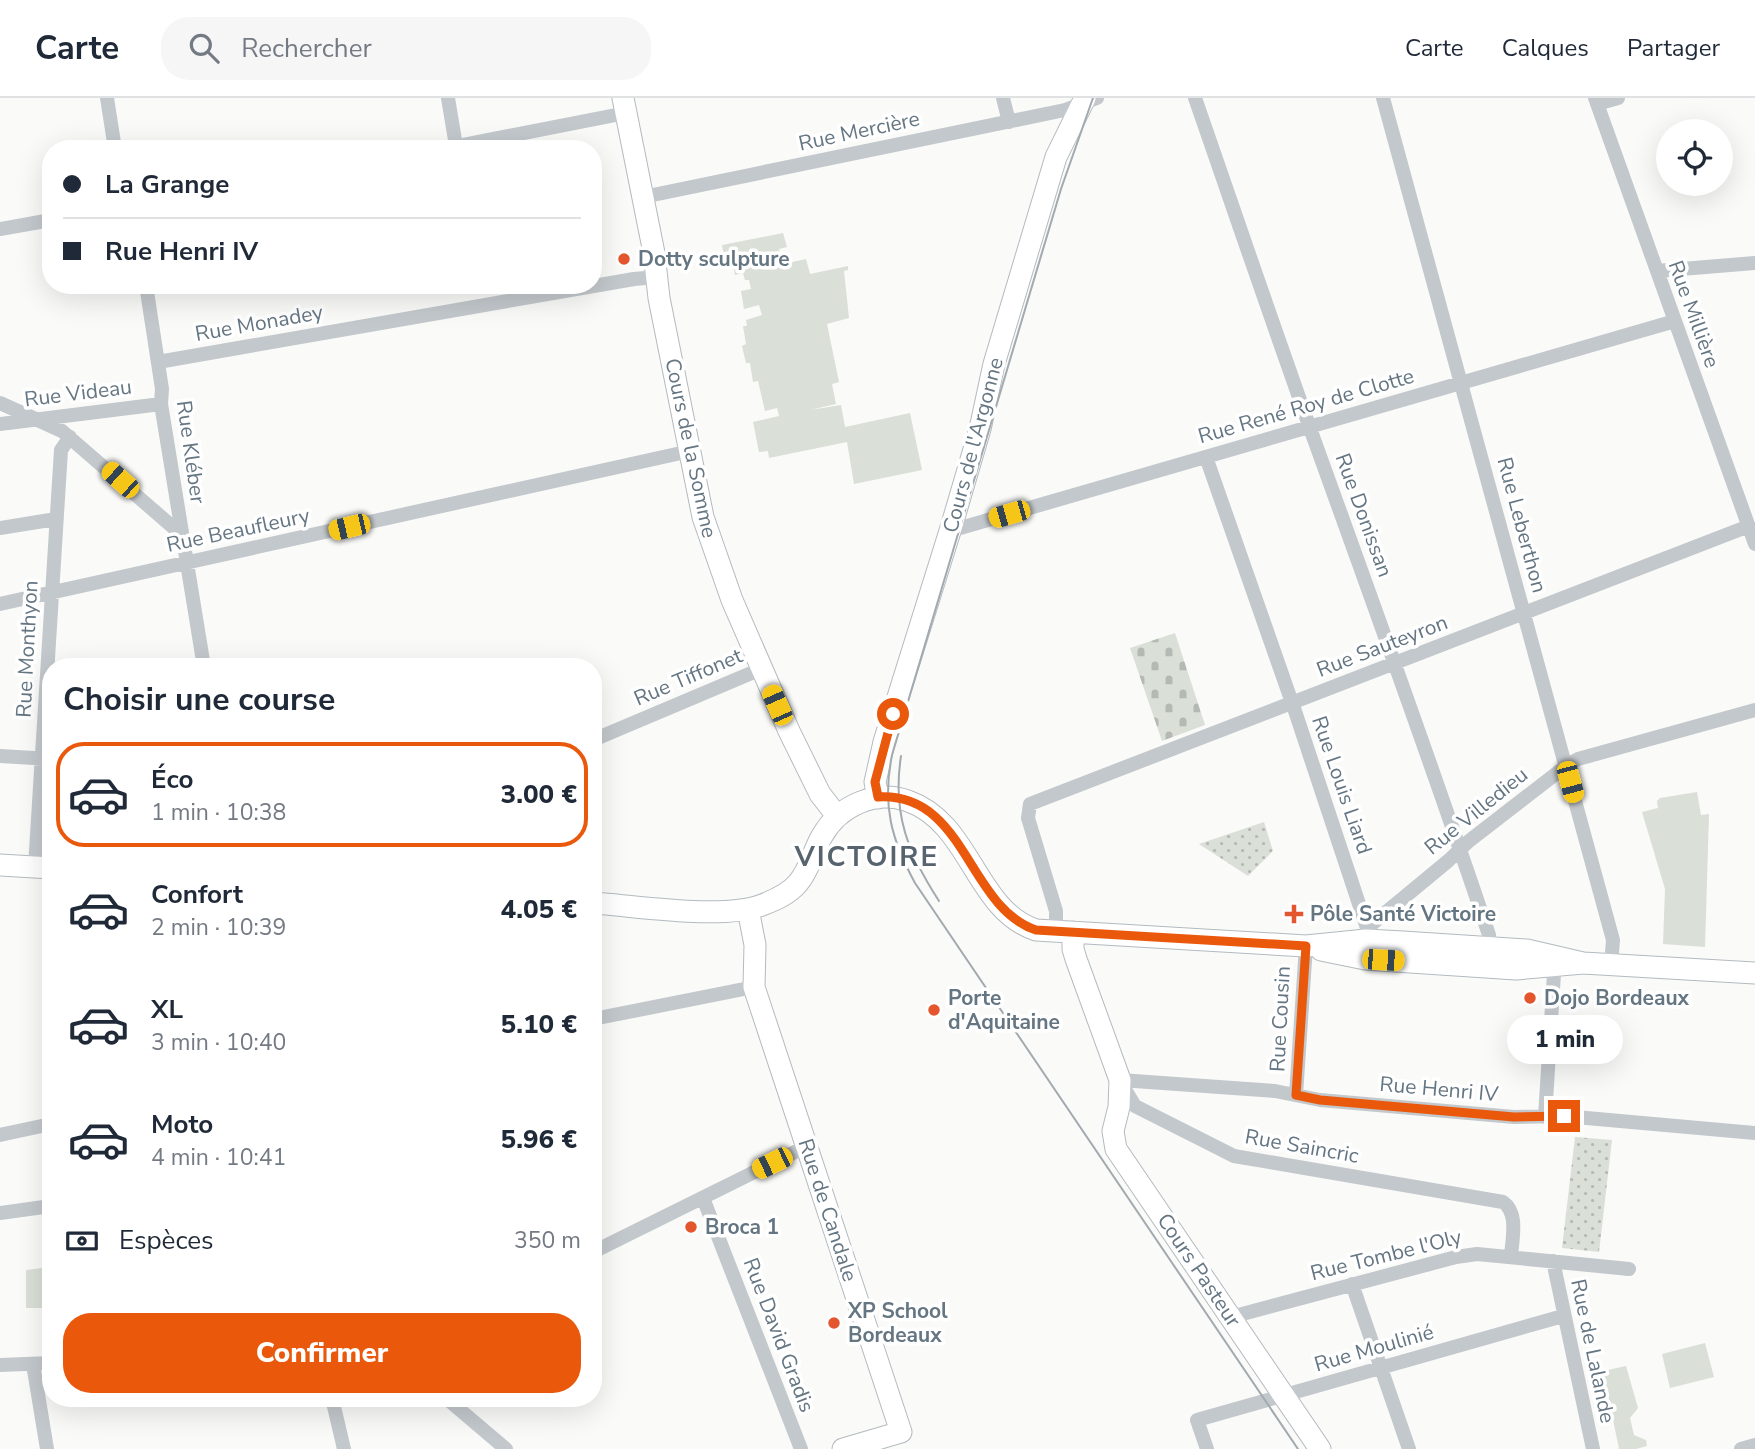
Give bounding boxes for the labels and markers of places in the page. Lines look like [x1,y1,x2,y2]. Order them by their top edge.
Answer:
place label: Dotty sculpture [638,245,790,273]
marker: Dotty sculpture [616,251,632,267]
place label: Pôle Santé Victoire [1310,900,1496,928]
marker: Pôle Santé Victoire [1284,904,1304,924]
place label: Porte d'Aquitaine [948,984,1060,1036]
place label: Dojo Bordeaux [1544,984,1690,1012]
marker: Dojo Bordeaux [1522,990,1538,1006]
marker: Porte d'Aquitaine [926,1002,942,1018]
place label: Broca 1 [705,1213,779,1241]
marker: Broca 1 [683,1219,699,1235]
place label: XP School Bordeaux [847,1297,948,1349]
marker: XP School Bordeaux [826,1315,842,1331]

